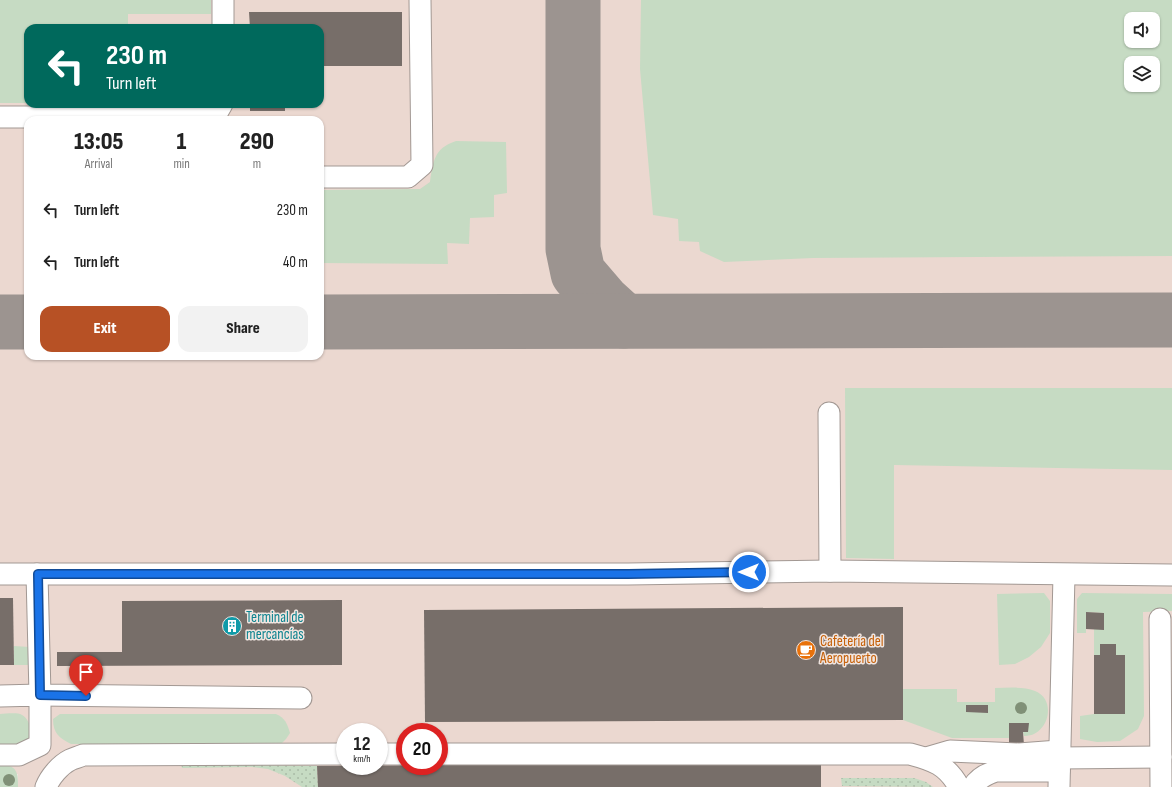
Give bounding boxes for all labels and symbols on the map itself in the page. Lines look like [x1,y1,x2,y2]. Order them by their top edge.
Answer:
position arrow [728,551,770,593]
place label: Terminal de mercancías [246,608,304,644]
building icon: Terminal de mercancías [221,615,243,637]
place label: Cafetería del Aeropuerto [819,632,884,668]
cafe icon: Cafetería del Aeropuerto [795,639,817,661]
pin [69,655,103,696]
speed limit sign: 20 [396,723,448,775]

